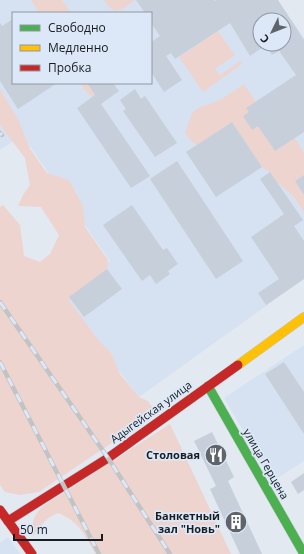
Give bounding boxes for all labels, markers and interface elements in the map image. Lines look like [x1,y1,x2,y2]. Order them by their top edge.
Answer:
legend [12,12,152,84]
north arrow [252,12,292,52]
text: Свободно [48,19,106,36]
text: С [256,31,272,47]
text: Медленно [48,39,108,56]
text: Пробка [48,59,91,76]
street label: Адыгейская улица [107,377,195,446]
street label: улица Герцена [240,426,293,502]
restaurant icon: Столовая [203,442,229,468]
place label: Столовая [146,447,200,462]
place label: Банкетный зал "Новь" [155,508,220,536]
building icon: Банкетный зал "Новь" [223,509,249,535]
scale bar [14,516,102,542]
text: 50 m [20,521,48,538]

